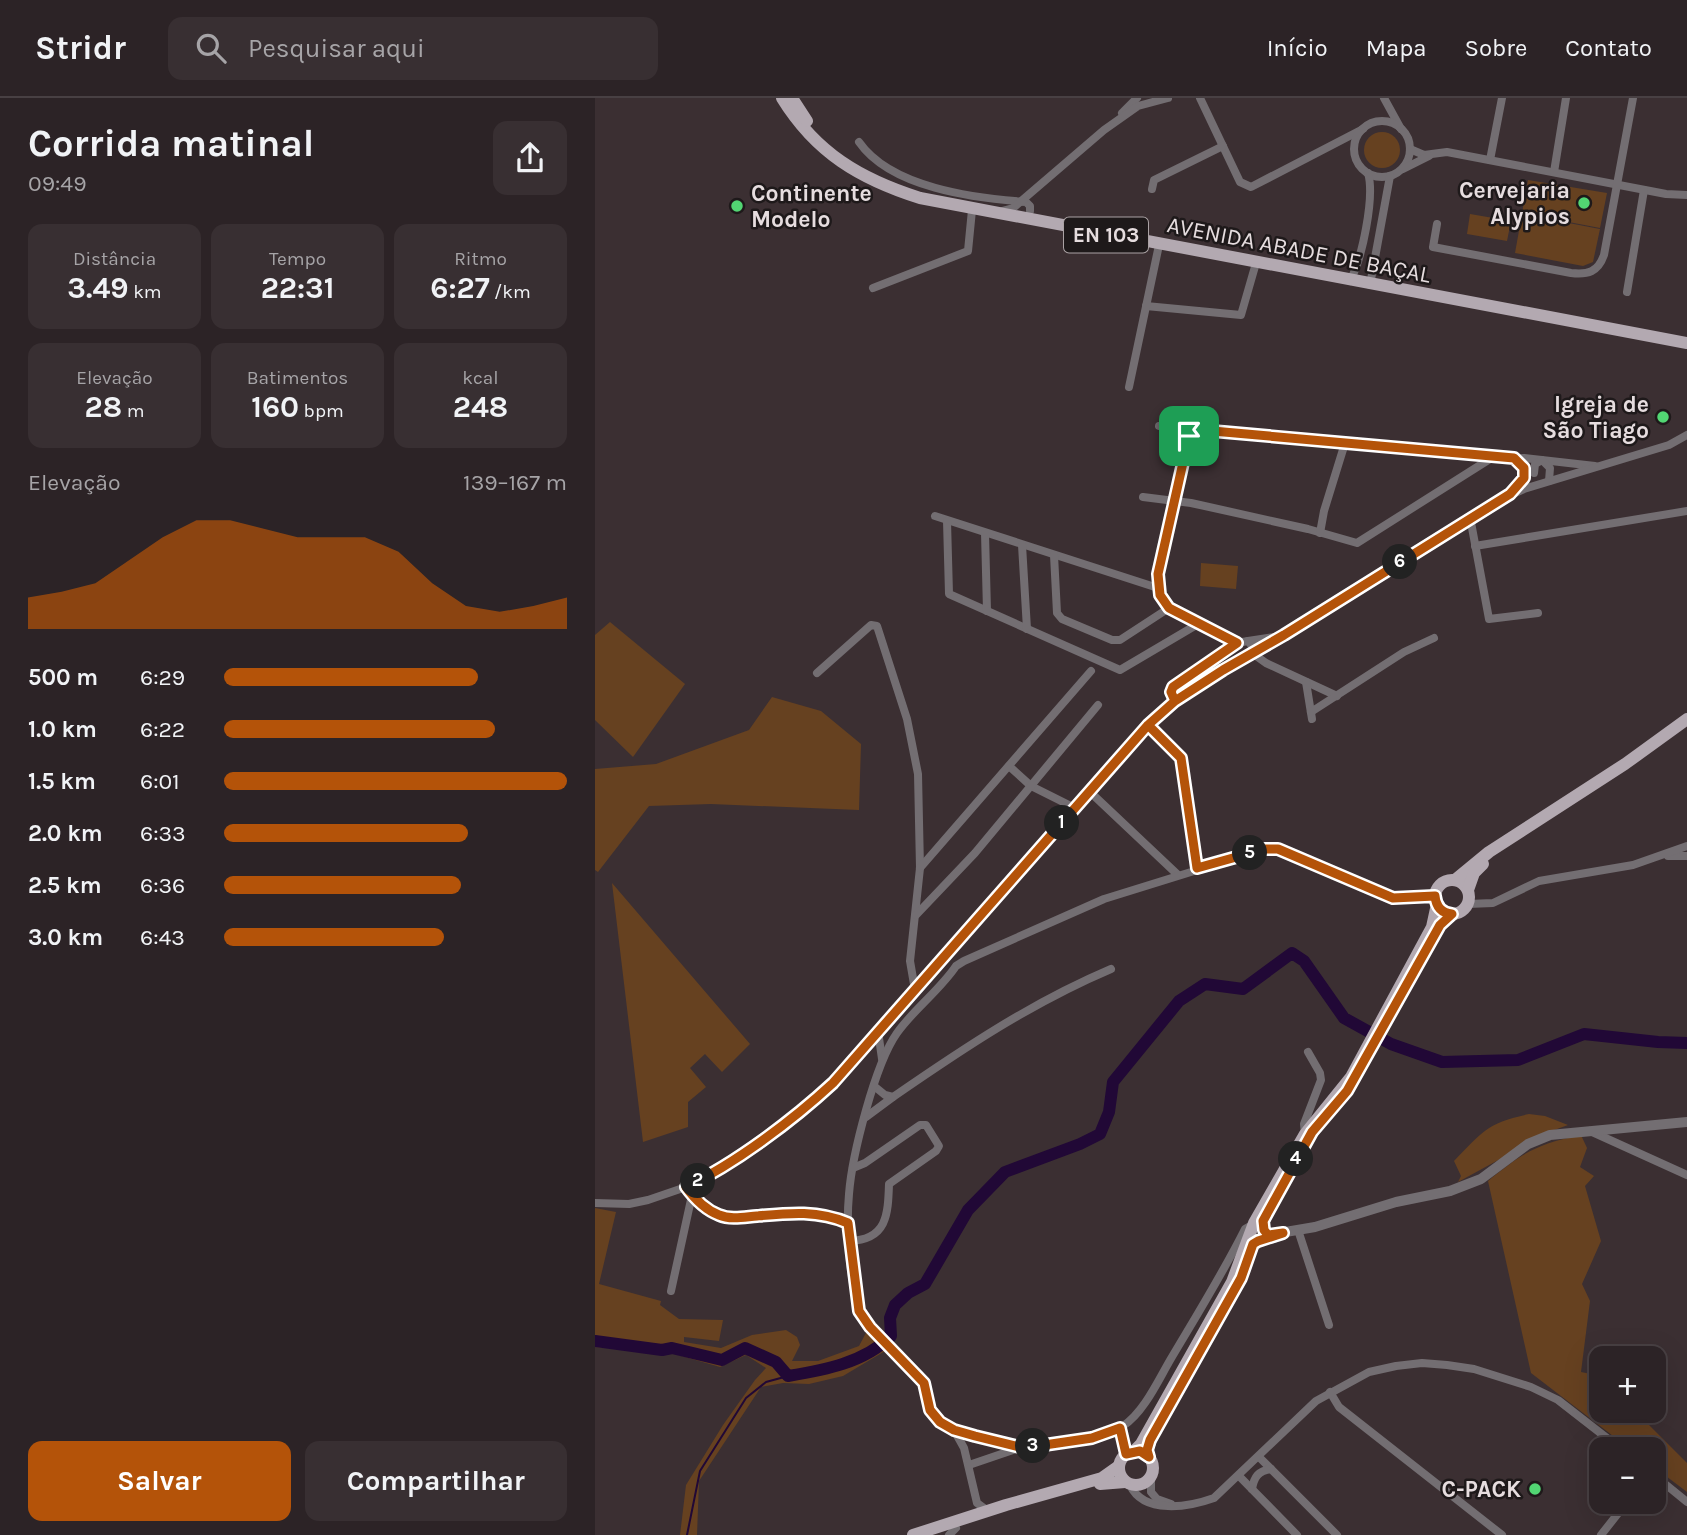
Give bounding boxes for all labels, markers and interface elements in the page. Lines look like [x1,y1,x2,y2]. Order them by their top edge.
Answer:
search box [168,17,658,80]
text: Stridr [35,29,126,67]
icon: search [192,29,230,67]
text: Pesquisar aqui [248,33,425,64]
text: Início [1267,34,1328,62]
text: Mapa [1366,34,1426,62]
text: Sobre [1464,34,1527,62]
text: Contato [1565,34,1652,62]
text: Corrida matinal [28,121,314,166]
button: share [493,121,567,195]
text: 09:49 [28,170,86,197]
place label: Cervejaria Alypios [1459,177,1570,230]
place label: Continente Modelo [751,180,872,233]
marker: Cervejaria Alypios [1576,195,1592,211]
marker: Continente Modelo [729,198,745,214]
street label: AVENIDA ABADE DE BAÇAL [1165,211,1433,289]
road number: EN 103 [1064,218,1148,252]
text: Distância [73,248,156,270]
text: Tempo [269,248,326,270]
text: Ritmo [454,248,507,270]
text: 3.49 [67,270,129,306]
text: 22:31 [261,270,334,306]
text: 6:27 [430,270,490,306]
text: km [129,281,162,303]
text: /km [490,281,531,303]
text: Elevação [76,367,153,389]
text: Batimentos [247,367,348,389]
text: kcal [462,367,499,389]
text: 28 [85,389,122,425]
text: 160 [251,389,299,425]
text: 248 [453,389,508,425]
place label: Igreja de São Tiago [1542,391,1649,444]
text: m [122,400,144,422]
text: bpm [299,400,344,422]
pin [1159,406,1219,466]
marker: Igreja de São Tiago [1655,409,1671,425]
icon: arrive [1170,417,1208,455]
text: Elevação [28,469,121,496]
text: 139–167 m [463,469,567,496]
pin: 6 [1383,545,1417,580]
text: 6 [1394,550,1405,572]
text: 500 m [28,664,98,691]
text: 6:29 [140,664,185,691]
text: 1.0 km [28,716,97,743]
text: 6:22 [140,716,185,743]
text: 1.5 km [28,768,96,795]
text: 6:01 [140,768,180,795]
pin: 1 [1044,806,1079,840]
text: 1 [1058,811,1065,833]
text: 2.0 km [28,820,103,847]
text: 6:33 [140,820,186,847]
pin: 5 [1233,836,1267,870]
text: 5 [1244,841,1255,863]
text: 2.5 km [28,872,102,899]
text: 6:36 [140,872,185,899]
text: 3.0 km [28,924,103,951]
text: 6:43 [140,924,185,951]
pin: 4 [1279,1142,1313,1176]
text: 4 [1290,1147,1301,1169]
pin: 2 [681,1164,715,1198]
text: 2 [692,1169,703,1191]
map controls [1589,1346,1666,1514]
button: + [1589,1346,1666,1423]
pin: 3 [1015,1428,1051,1464]
text: 3 [1027,1434,1038,1456]
button: − [1589,1437,1666,1514]
button: Salvar [28,1441,291,1521]
button: Compartilhar [305,1441,567,1521]
place label: C-PACK [1441,1476,1521,1503]
marker: C-PACK [1527,1481,1543,1497]

